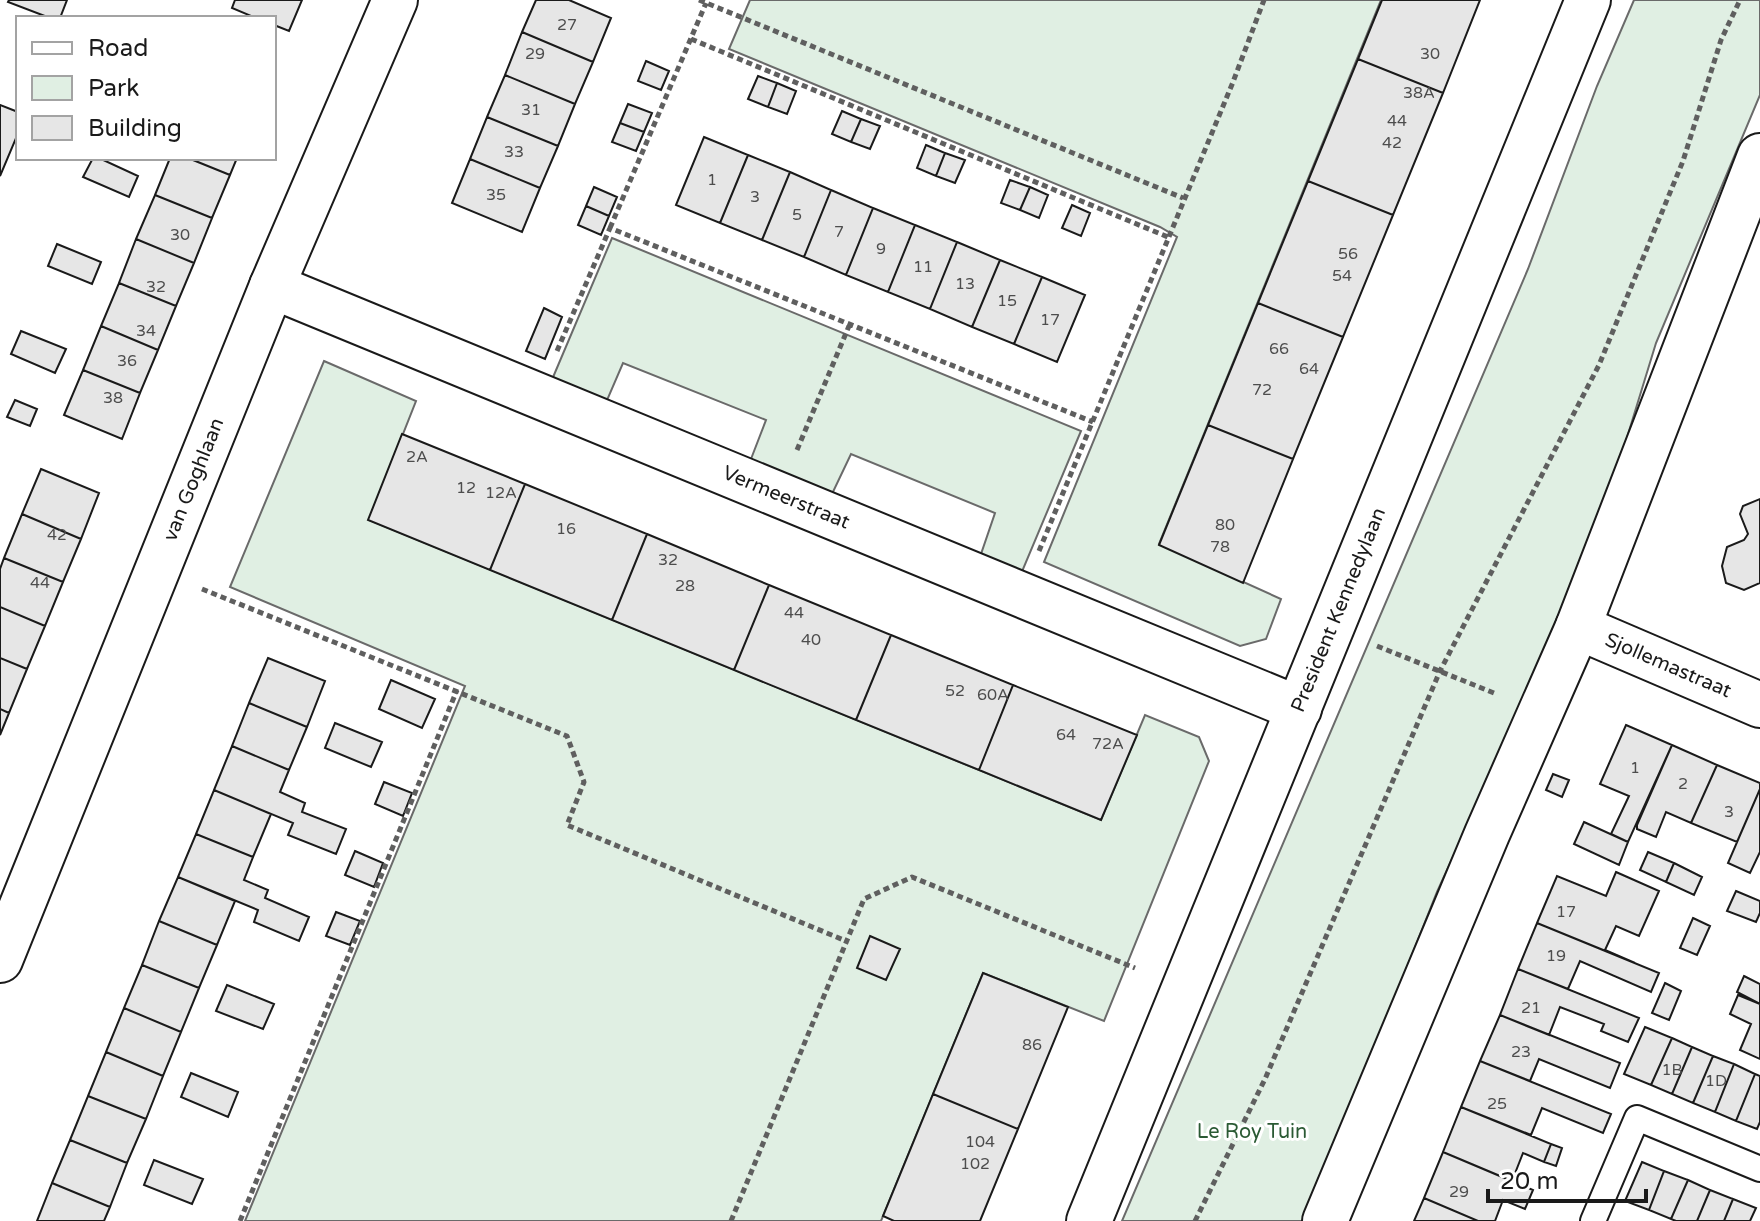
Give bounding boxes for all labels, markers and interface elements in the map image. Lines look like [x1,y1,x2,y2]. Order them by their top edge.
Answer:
house number: 27 [557,15,577,35]
legend [16,16,276,160]
text: Road [88,34,148,63]
house number: 29 [525,44,545,64]
house number: 30 [1420,44,1440,64]
text: Park [88,74,139,103]
house number: 38A [1403,83,1435,103]
house number: 31 [521,100,541,120]
house number: 44 [1387,111,1407,131]
text: Building [88,114,182,143]
house number: 42 [1382,133,1402,153]
house number: 33 [504,142,524,162]
house number: 1 [707,170,717,190]
house number: 35 [486,185,506,205]
house number: 3 [750,187,760,207]
house number: 5 [792,205,802,225]
house number: 7 [834,222,844,242]
house number: 30 [170,225,190,245]
house number: 9 [876,239,886,259]
house number: 56 [1338,244,1358,264]
house number: 11 [913,257,933,277]
house number: 54 [1332,266,1352,286]
house number: 13 [955,274,975,294]
house number: 32 [146,277,166,297]
house number: 15 [997,291,1017,311]
house number: 17 [1040,310,1060,330]
house number: 34 [136,321,156,341]
house number: 66 [1269,339,1289,359]
house number: 36 [117,351,137,371]
house number: 64 [1299,359,1319,379]
house number: 72 [1252,380,1272,400]
house number: 38 [103,388,123,408]
street label: van Goghlaan [158,414,229,545]
house number: 2A [406,447,428,467]
street label: Vermeerstraat [719,461,854,535]
house number: 12 [456,478,476,498]
house number: 12A [485,483,517,503]
street label: President Kennedylaan [1286,504,1391,716]
house number: 80 [1215,515,1235,535]
house number: 16 [556,519,576,539]
house number: 42 [47,525,67,545]
house number: 78 [1210,537,1230,557]
house number: 32 [658,550,678,570]
house number: 44 [30,573,50,593]
house number: 28 [675,576,695,596]
house number: 44 [784,603,804,623]
street label: Sjollemastraat [1601,628,1735,703]
house number: 40 [801,630,821,650]
house number: 52 [945,681,965,701]
house number: 60A [977,685,1009,705]
house number: 64 [1056,725,1076,745]
house number: 72A [1092,734,1124,754]
house number: 1 [1630,758,1640,778]
house number: 2 [1678,774,1688,794]
house number: 3 [1724,802,1734,822]
house number: 17 [1556,902,1576,922]
house number: 19 [1546,946,1566,966]
house number: 21 [1521,998,1541,1018]
house number: 86 [1022,1035,1042,1055]
house number: 23 [1511,1042,1531,1062]
house number: 1B [1661,1060,1683,1080]
house number: 1D [1705,1071,1727,1091]
house number: 25 [1487,1094,1507,1114]
park label: Le Roy Tuin [1197,1120,1307,1144]
house number: 104 [965,1132,995,1152]
scale bar [1488,1153,1646,1203]
house number: 102 [960,1154,990,1174]
text: 20 m [1500,1167,1558,1196]
house number: 29 [1449,1182,1469,1202]

